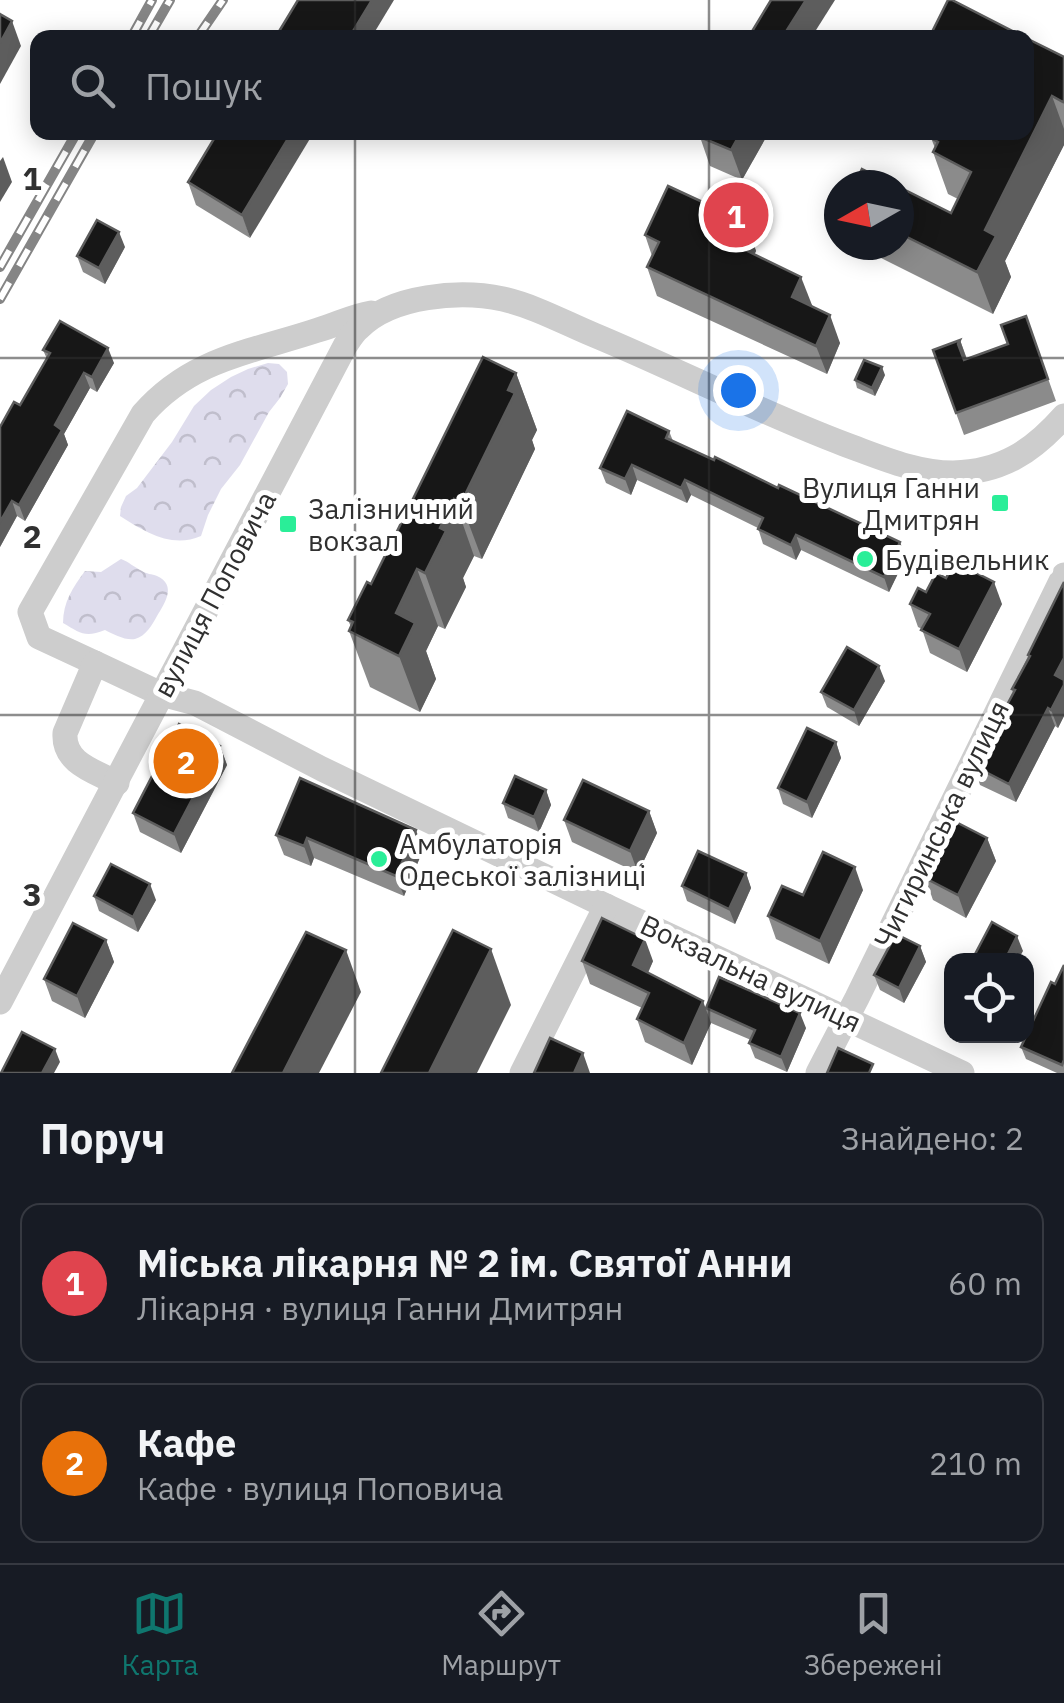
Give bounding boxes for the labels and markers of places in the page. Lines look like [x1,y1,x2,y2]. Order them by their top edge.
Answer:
pin: 1 [704,178,768,252]
place label: Вулиця Ганни Дмитрян [802,469,980,538]
place label: Залізничний вокзал [308,490,474,559]
marker: Вулиця Ганни Дмитрян [989,492,1011,514]
marker: Залізничний вокзал [277,513,299,535]
place label: Будівельник [885,541,1049,578]
marker: Будівельник [854,548,876,570]
pin: 2 [154,724,218,798]
place label: Амбулаторія Одеської залізниці [399,825,646,894]
marker: Амбулаторія Одеської залізниці [368,848,390,870]

